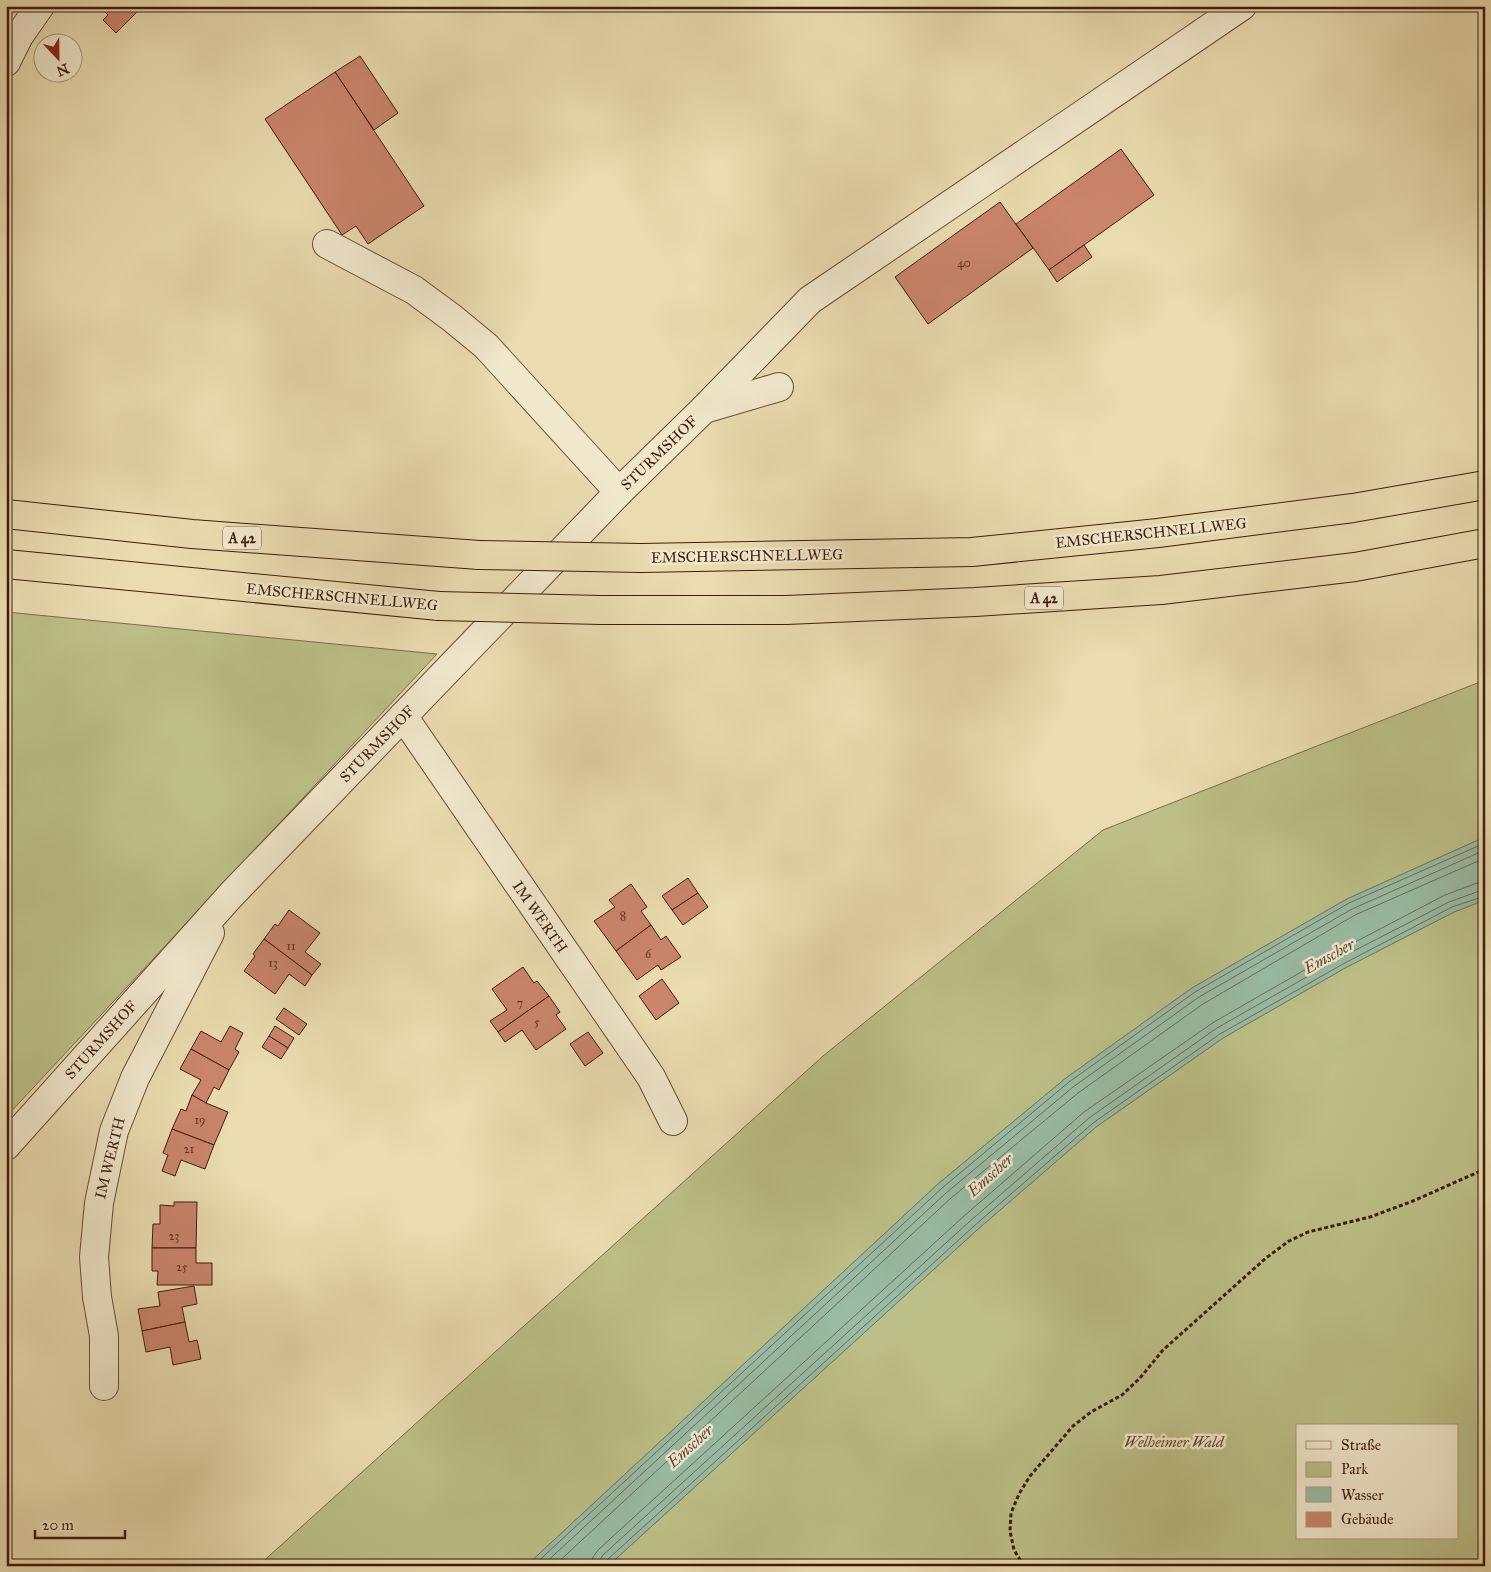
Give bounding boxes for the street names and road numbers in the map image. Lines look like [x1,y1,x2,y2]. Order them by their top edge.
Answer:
street label: STURMSHOF [617,412,701,494]
street label: EMSCHERSCHNELLWEG [1054,514,1248,552]
road number: A 42 [223,526,261,550]
street label: EMSCHERSCHNELLWEG [651,545,843,567]
street label: EMSCHERSCHNELLWEG [245,580,439,614]
road number: A 42 [1025,586,1063,610]
street label: STURMSHOF [336,702,418,786]
street label: IM WERTH [509,878,571,956]
street label: STURMSHOF [61,997,141,1083]
street label: IM WERTH [91,1115,129,1201]

